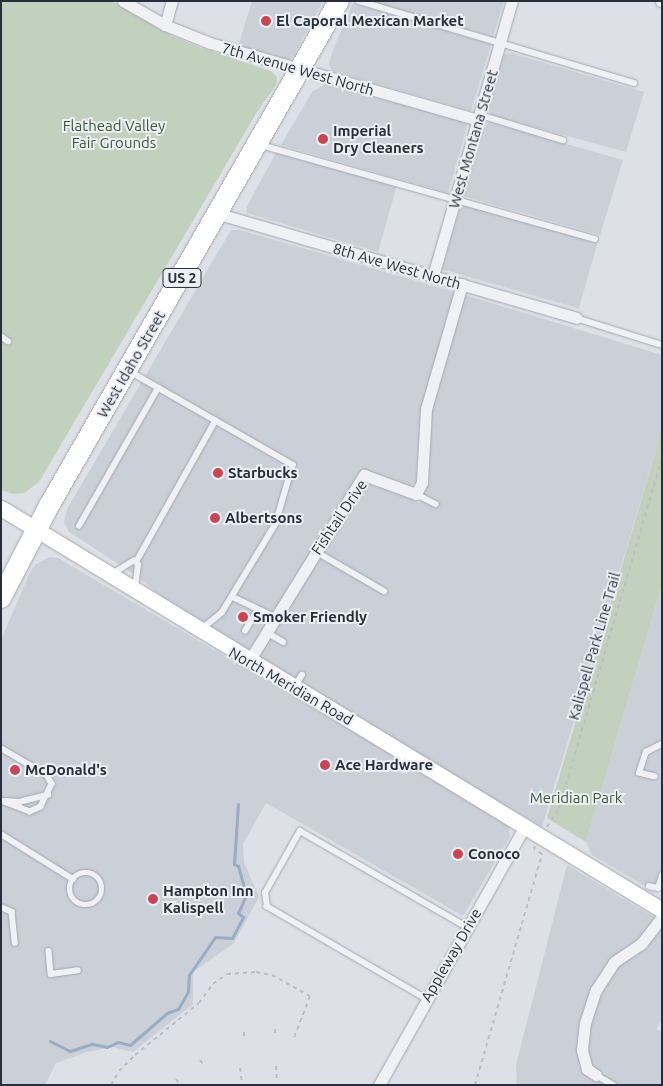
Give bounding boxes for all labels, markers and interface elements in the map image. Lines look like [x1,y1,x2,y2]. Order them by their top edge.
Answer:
place label: El Caporal Mexican Market [276,12,464,30]
marker: El Caporal Mexican Market [260,15,272,27]
street label: 7th Avenue West North [220,39,376,99]
street label: West Montana Street [445,68,501,210]
park label: Flathead Valley Fair Grounds [63,116,165,151]
place label: Imperial Dry Cleaners [333,121,424,156]
marker: Imperial Dry Cleaners [317,133,329,145]
street label: 8th Ave West North [331,239,463,293]
road number: US 2 [162,266,202,290]
street label: West Idaho Street [93,307,169,421]
place label: Starbucks [228,464,298,482]
marker: Starbucks [212,467,224,479]
street label: Fishtail Drive [307,476,371,558]
place label: Albertsons [225,509,302,527]
marker: Albertsons [209,512,221,524]
street label: Kalispell Park Line Trail [564,570,624,722]
place label: Smoker Friendly [253,608,367,626]
marker: Smoker Friendly [237,611,249,623]
street label: North Meridian Road [226,643,356,729]
place label: Ace Hardware [335,756,433,774]
marker: Ace Hardware [319,759,331,771]
place label: McDonald's [25,761,107,779]
marker: McDonald's [9,764,21,776]
park label: Meridian Park [530,789,622,807]
place label: Conoco [468,845,520,863]
marker: Conoco [452,848,464,860]
place label: Hampton Inn Kalispell [163,881,254,916]
marker: Hampton Inn Kalispell [147,893,159,905]
street label: Appleway Drive [417,905,485,1005]

